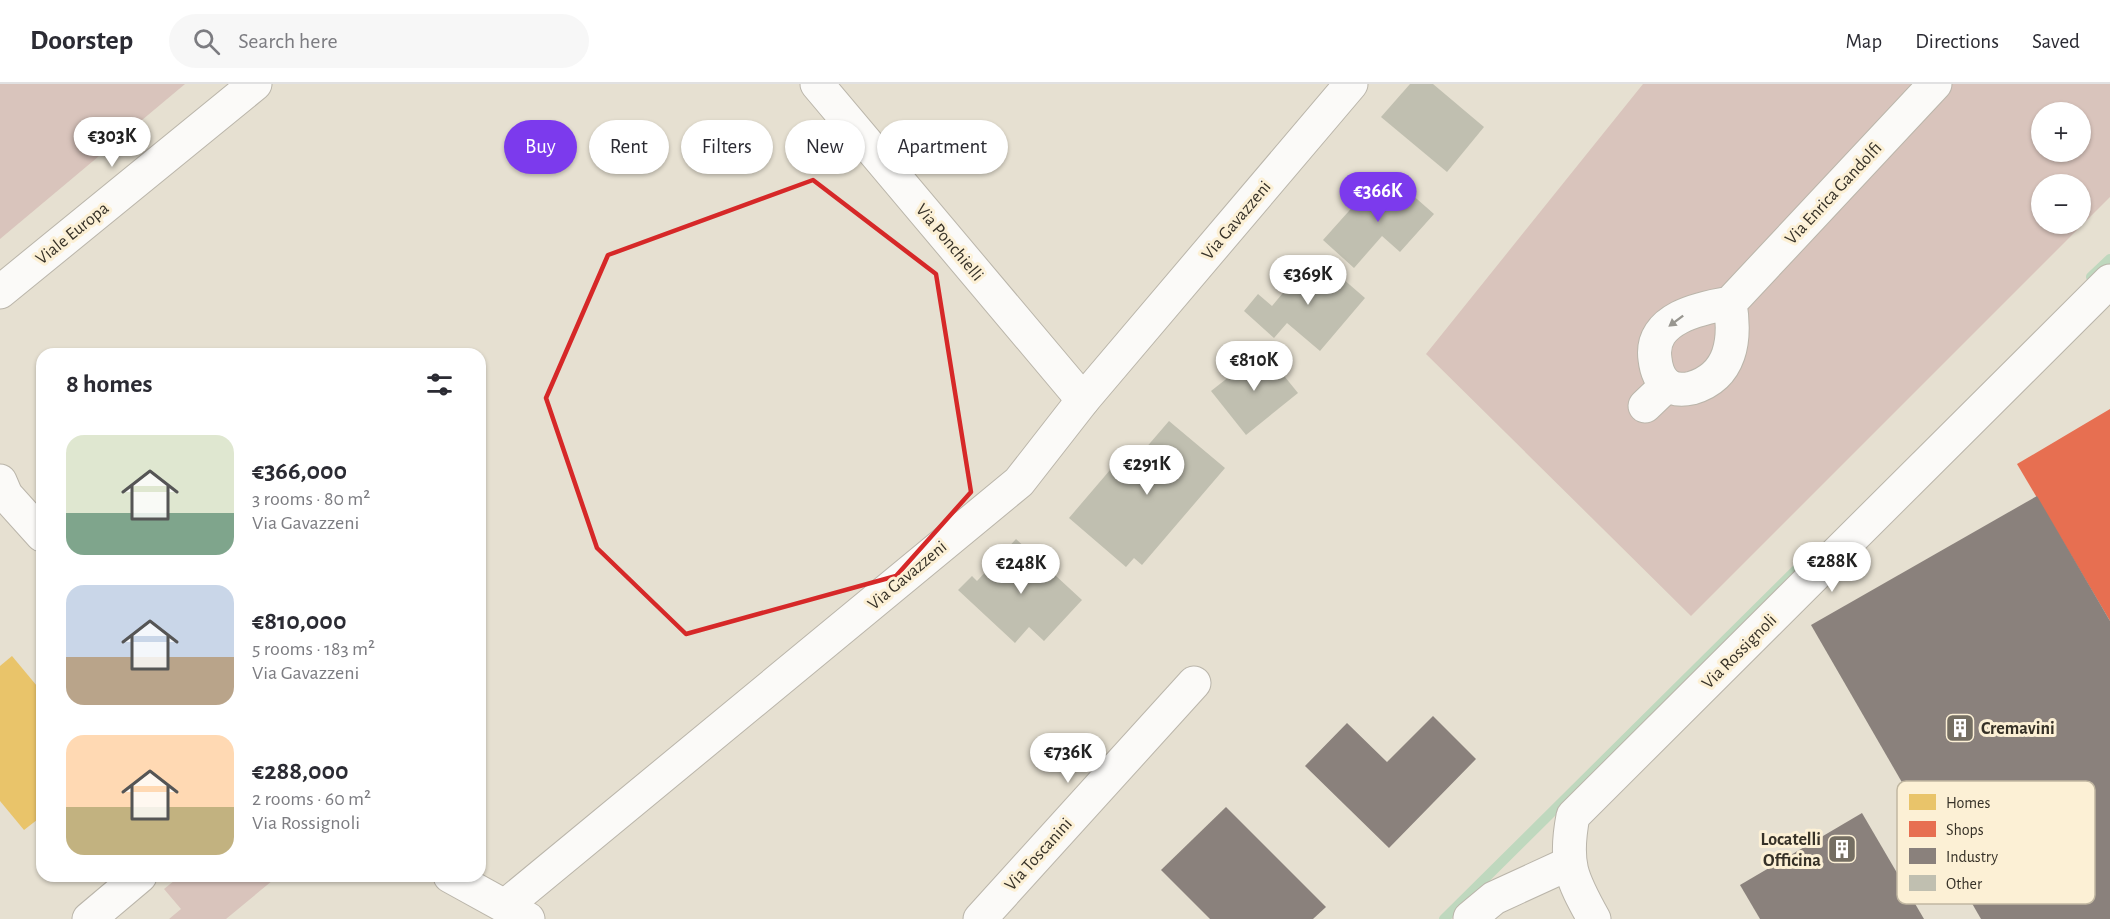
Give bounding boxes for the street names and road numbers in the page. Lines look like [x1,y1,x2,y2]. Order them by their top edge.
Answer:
street label: Via Enrica Gandolfi [1782,139,1885,248]
street label: Via Gavazzeni [1199,178,1275,263]
street label: Viale Europa [33,199,112,268]
street label: Via Ponchielli [912,201,987,285]
street label: Via Gavazzeni [865,538,950,614]
street label: Via Rossignoli [1699,611,1780,692]
street label: Via Toscanini [1002,815,1076,895]

